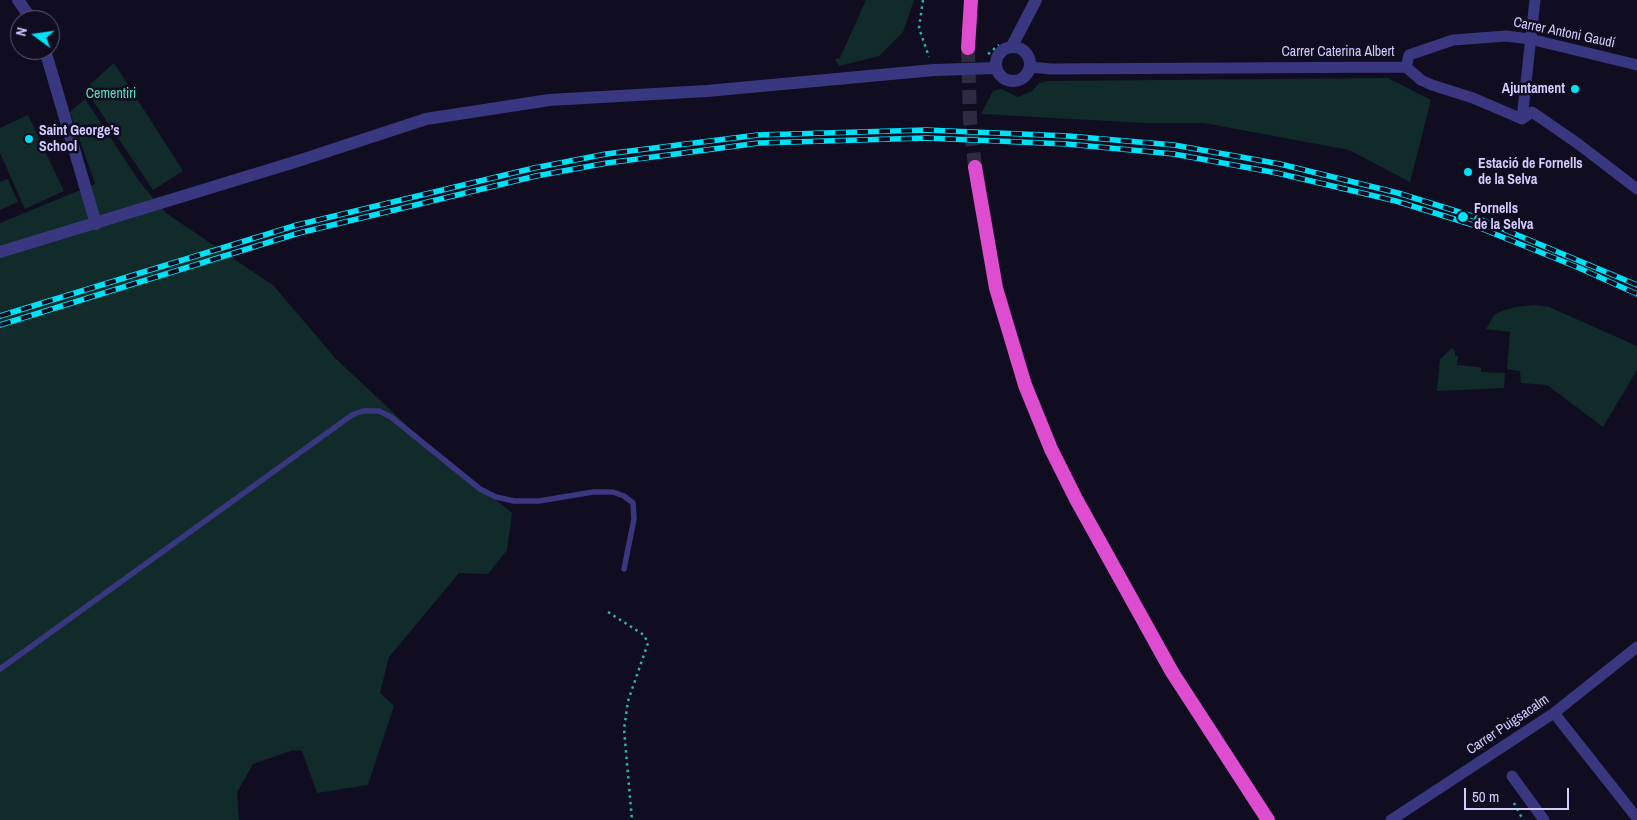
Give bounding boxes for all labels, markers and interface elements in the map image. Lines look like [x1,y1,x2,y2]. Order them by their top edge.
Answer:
north arrow [10,10,60,60]
street label: Carrer Antoni Gaudí [1512,14,1616,52]
text: N [12,25,31,38]
street label: Carrer Caterina Albert [1282,44,1394,60]
place label: Ajuntament [1502,81,1565,97]
marker: Ajuntament [1569,83,1581,95]
park label: Cementiri [86,86,136,102]
place label: Saint George’s School [39,123,120,156]
marker: Saint George’s School [23,133,35,145]
place label: Estació de Fornells de la Selva [1478,156,1583,188]
marker: Estació de Fornells de la Selva [1462,166,1474,178]
place label: Fornells de la Selva [1474,201,1533,233]
marker: Fornells de la Selva [1456,210,1470,224]
street label: Carrer Puigsacalm [1464,691,1552,759]
scale bar [1467,778,1572,810]
text: 50 m [1472,786,1499,807]

